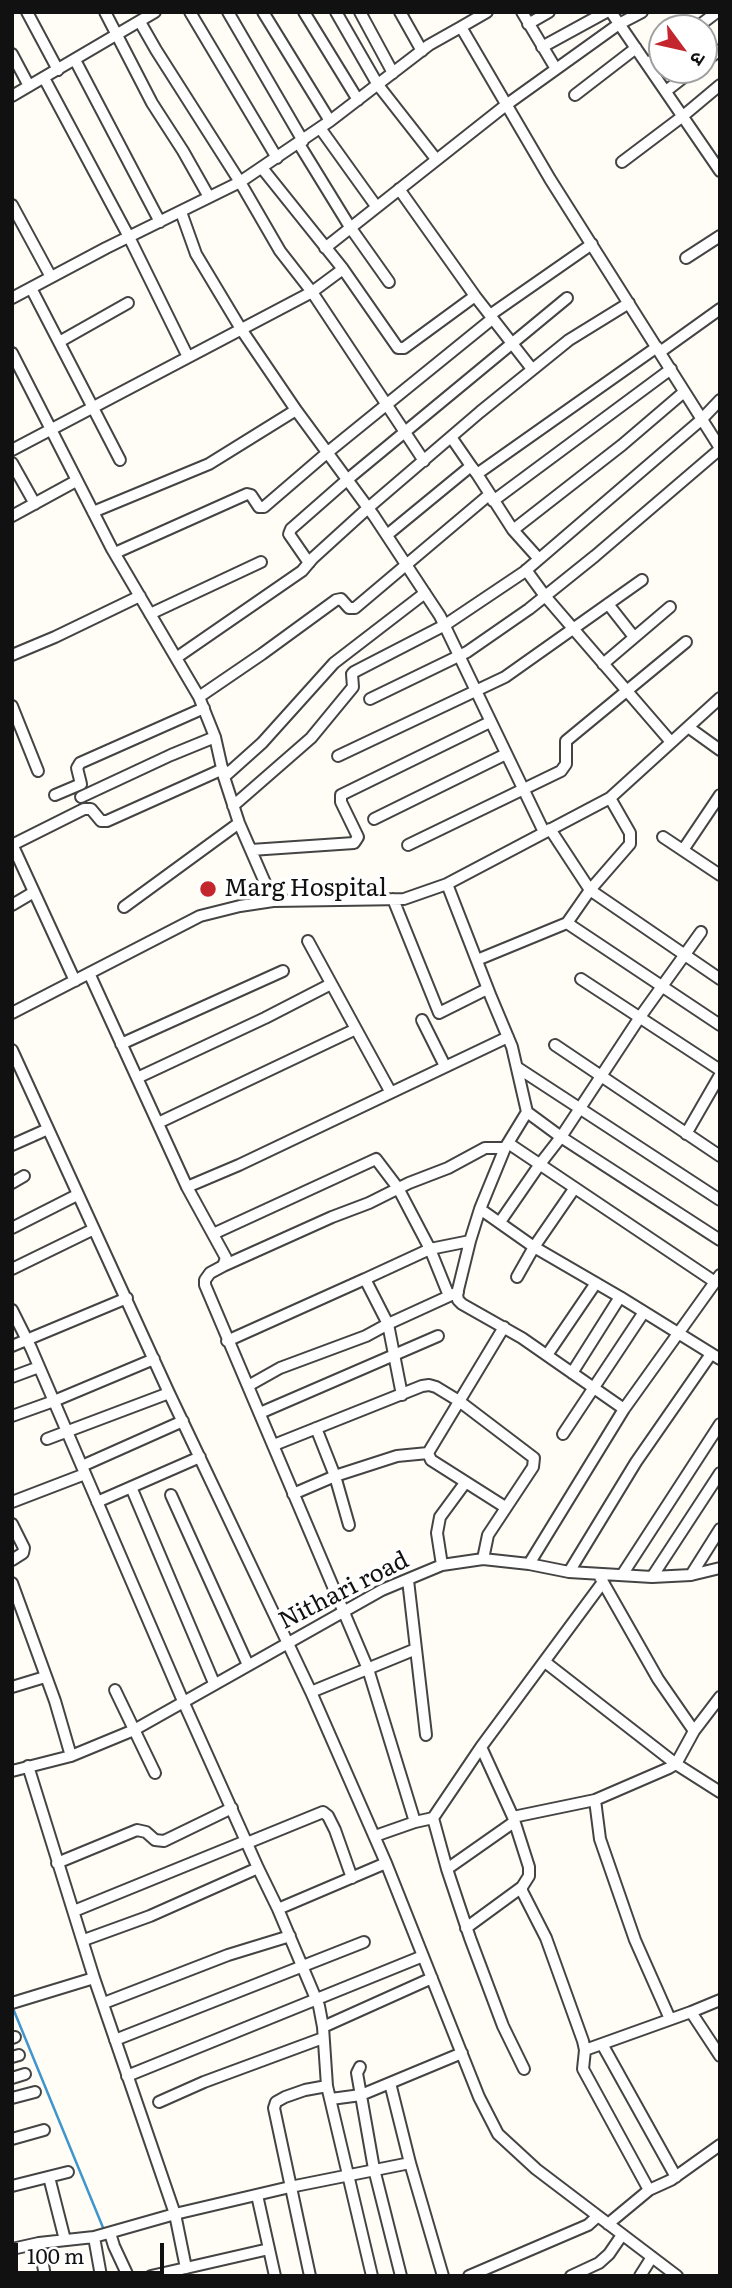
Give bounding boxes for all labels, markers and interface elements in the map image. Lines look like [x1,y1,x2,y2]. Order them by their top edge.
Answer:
north arrow [648,14,718,84]
text: उ [684,47,714,72]
place label: Marg Hospital [224,875,387,903]
marker: Marg Hospital [198,879,218,899]
street label: Nithari road [274,1546,414,1636]
scale bar [18,2228,168,2272]
text: 100 m [27,2239,84,2270]

